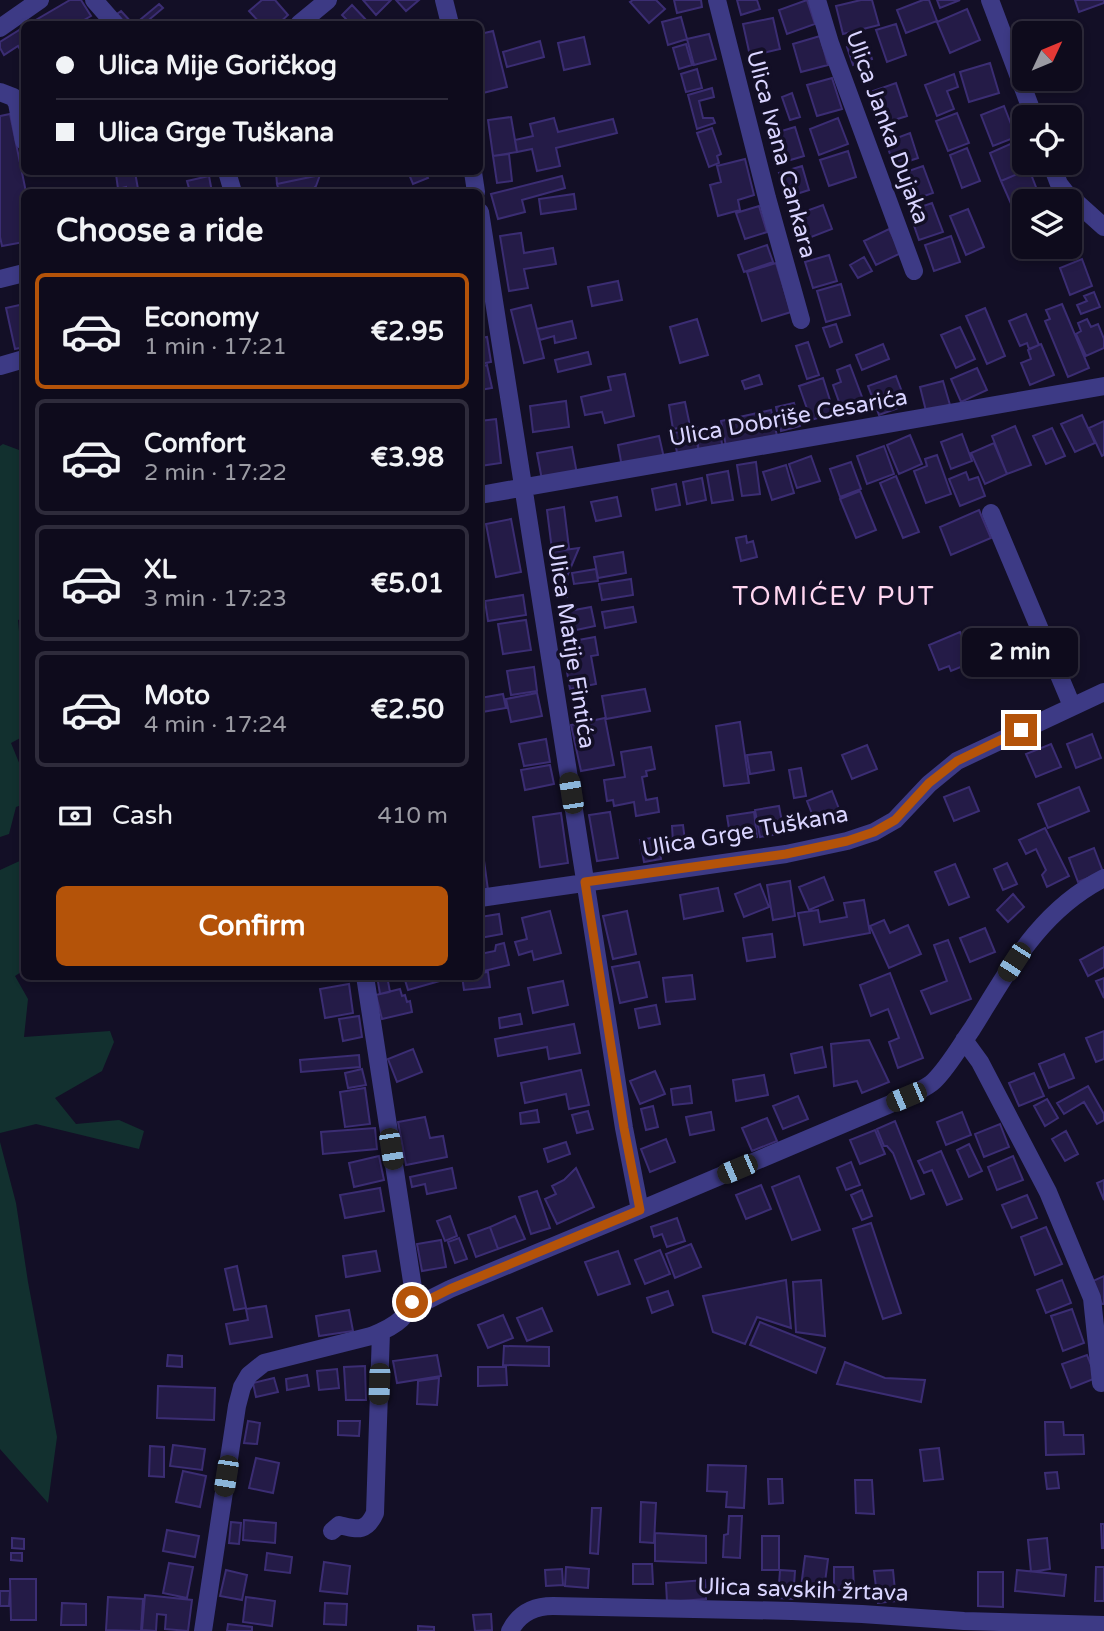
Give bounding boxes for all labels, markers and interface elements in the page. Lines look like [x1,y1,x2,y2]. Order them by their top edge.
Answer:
north arrow [1012,21,1082,91]
map controls [1012,21,1082,259]
street label: Ulica Janka Dujaka [839,27,935,228]
street label: Ulica Ivana Cankara [740,47,822,261]
text: Ulica Mije Goričkog [98,50,337,81]
button: locate [1012,105,1082,175]
text: Ulica Grge Tuškana [98,117,334,148]
button: layers [1012,189,1082,259]
text: Choose a ride [56,212,263,250]
icon: car [60,300,123,363]
text: Economy [144,302,259,333]
text: €2.95 [371,316,444,347]
text: 1 min · 17:21 [144,333,287,361]
street label: Ulica Dobriše Cesarića [667,383,910,453]
icon: car [60,426,123,489]
text: Comfort [144,428,246,459]
text: €3.98 [371,442,444,473]
text: 2 min · 17:22 [144,459,287,487]
street label: Ulica Matije Fintića [541,542,601,751]
icon: car [60,552,123,615]
text: XL [144,554,176,585]
text: €5.01 [371,568,444,599]
district label: TOMIĆEV PUT [732,580,936,612]
text: 3 min · 17:23 [144,585,287,613]
callout: 2 min [963,628,1079,678]
text: 2 min [989,638,1051,666]
icon: car [60,678,123,741]
text: Moto [144,680,210,711]
text: €2.50 [371,694,444,725]
text: 4 min · 17:24 [144,711,287,739]
route end [1005,714,1037,746]
car [558,771,585,815]
icon: cash [56,797,94,835]
text: Cash [112,800,173,831]
street label: Ulica Grge Tuškana [640,800,851,864]
text: 410 m [378,802,448,830]
button: Confirm [56,886,448,966]
car [994,939,1035,985]
car [883,1079,930,1115]
car [378,1127,405,1171]
car [714,1151,761,1187]
route start [396,1286,428,1318]
car [368,1363,391,1405]
car [213,1454,240,1498]
street label: Ulica savskih žrtava [697,1572,909,1608]

